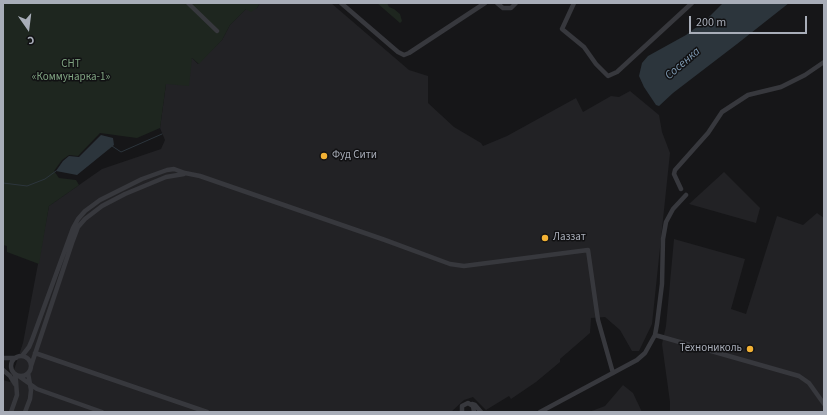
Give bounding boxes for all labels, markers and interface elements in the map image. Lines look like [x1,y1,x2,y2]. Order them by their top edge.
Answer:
north arrow [8,8,48,48]
scale bar [691,8,809,34]
text: 200 m [696,14,726,31]
text: С [26,32,36,48]
water label: Сосенка [662,45,704,83]
park label: СНТ «Коммунарка-1» [32,58,110,84]
place label: Фуд Сити [332,149,377,163]
marker: Фуд Сити [319,151,329,161]
place label: Лаззат [553,231,586,245]
marker: Лаззат [540,233,550,243]
place label: Технониколь [680,342,742,356]
marker: Технониколь [745,344,755,354]

